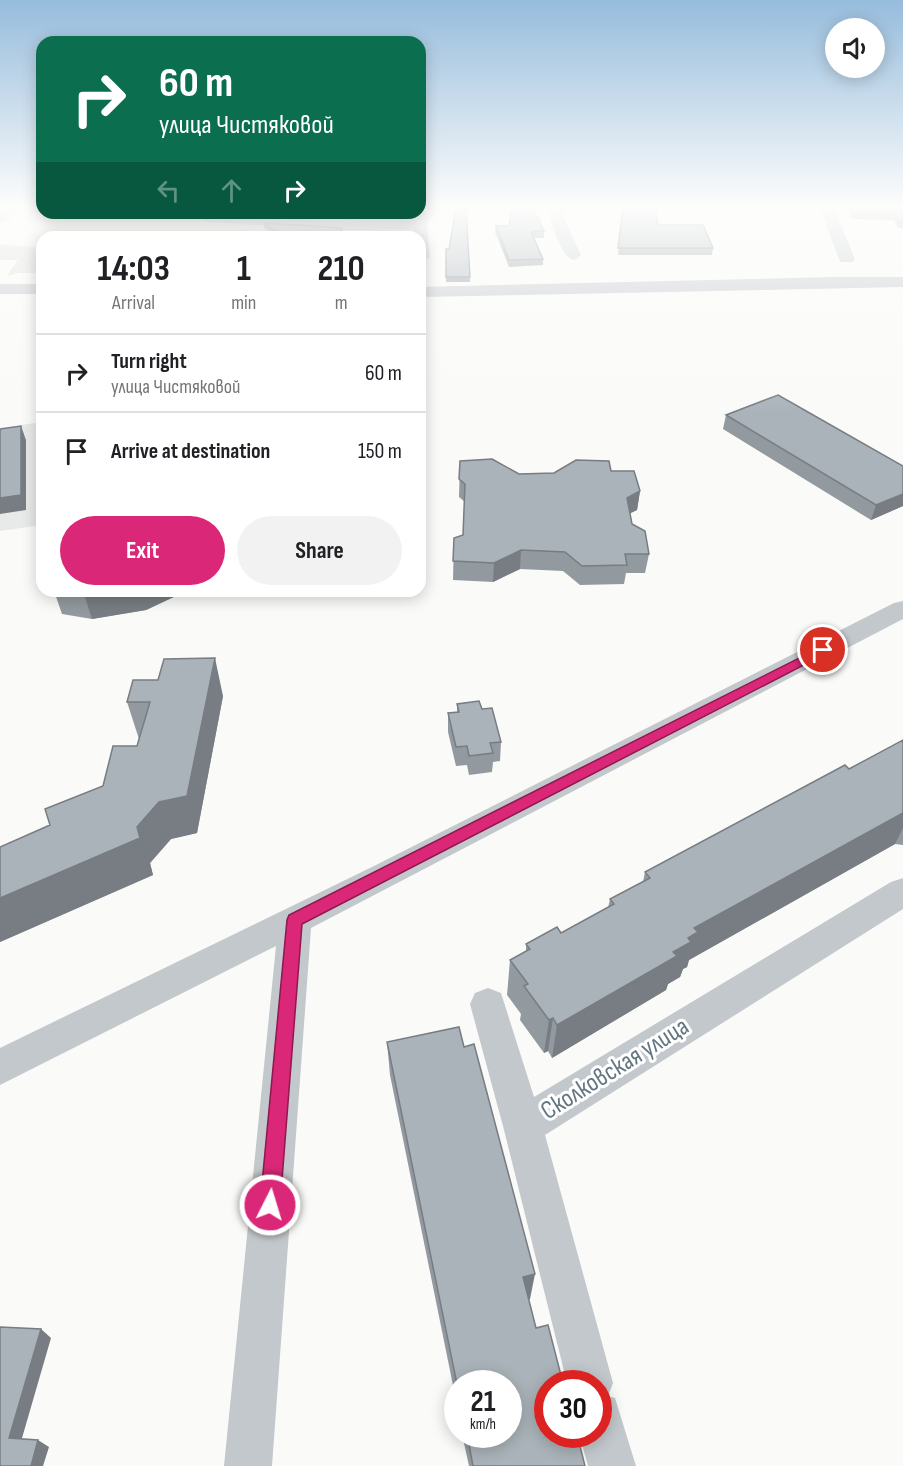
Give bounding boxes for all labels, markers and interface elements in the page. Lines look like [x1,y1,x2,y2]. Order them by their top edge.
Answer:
map controls [825,18,885,78]
button: sound [825,18,885,78]
text: 60 m [159,58,233,109]
icon: right [60,60,138,138]
text: улица Чистяковой [159,109,334,141]
icon: left [152,174,185,207]
icon: ahead [215,174,248,207]
icon: right [278,174,311,207]
text: 14:03 [97,248,170,291]
text: 1 [237,248,251,291]
text: 210 [318,248,365,291]
text: Arrival [112,291,155,315]
text: min [231,291,256,315]
text: m [335,291,348,315]
text: Turn right [111,348,187,375]
icon: right [60,357,93,390]
text: 60 m [365,360,402,387]
text: улица Чистяковой [111,375,240,399]
icon: arrive [60,435,93,468]
text: Arrive at destination [111,438,270,465]
text: 150 m [358,438,402,465]
button: Exit [60,516,225,585]
button: Share [237,516,402,585]
pin [797,624,848,675]
icon: arrive [806,633,839,666]
street label: Сколковская улица [535,1011,695,1127]
position arrow [238,1173,302,1237]
speed limit sign: 30 [534,1370,612,1448]
text: 21 [471,1384,495,1420]
text: km/h [470,1415,496,1434]

